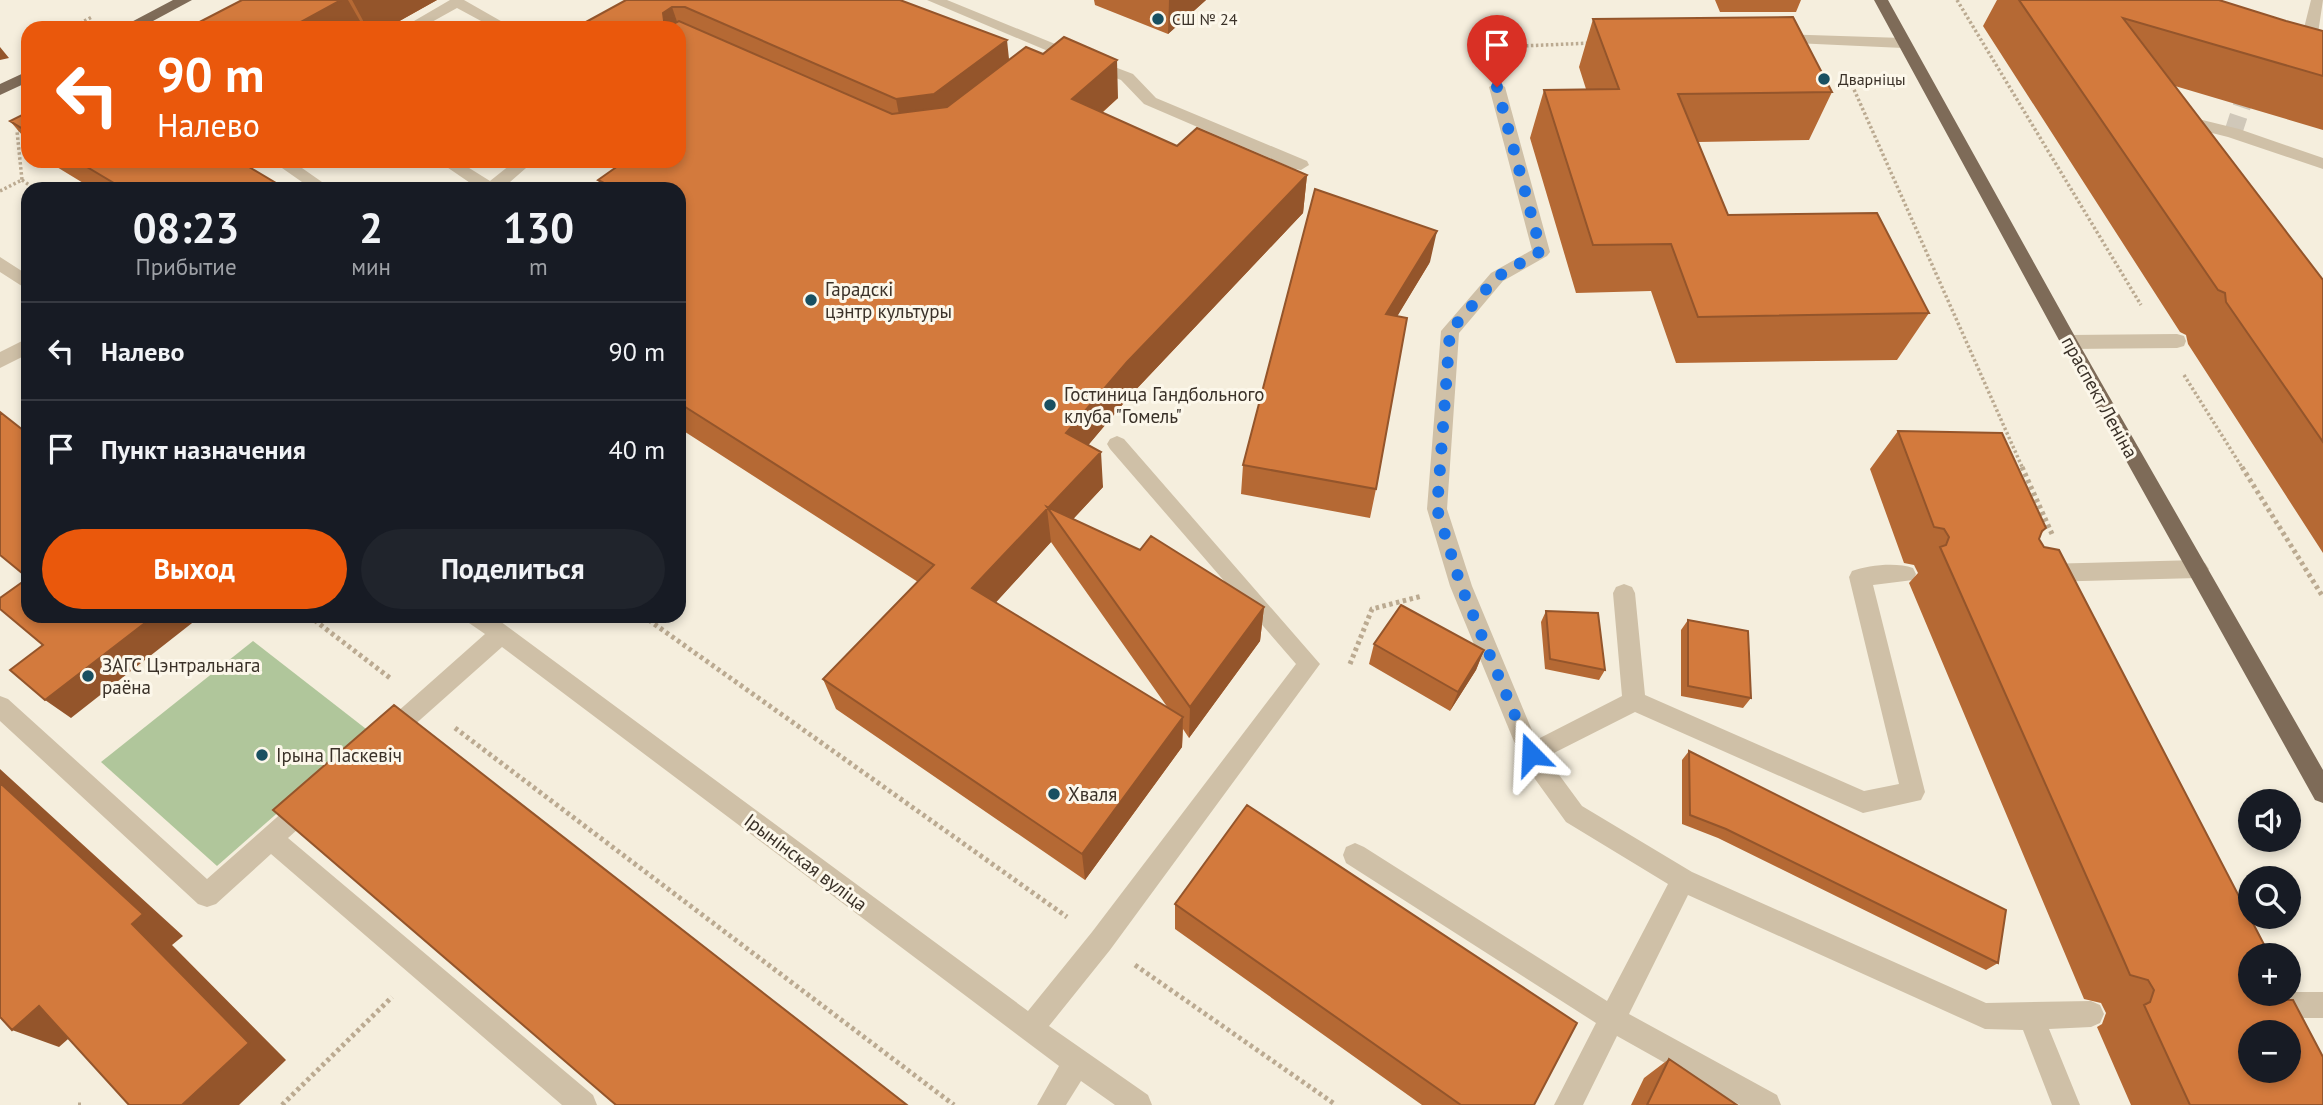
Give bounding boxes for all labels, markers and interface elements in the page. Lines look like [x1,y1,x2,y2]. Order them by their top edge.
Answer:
place label: СШ № 24 [1172,9,1238,29]
marker: СШ № 24 [1150,11,1166,27]
pin [1467,15,1527,87]
icon: arrive [1478,26,1516,64]
text: 90 m [157,42,264,106]
icon: left [42,49,133,140]
place label: Дварніцы [1838,69,1906,89]
marker: Дварніцы [1816,71,1832,87]
text: Налево [157,104,260,146]
text: 08:23 [133,200,239,255]
text: 2 [359,200,383,255]
text: 130 [503,200,574,255]
text: Прибытие [136,252,237,281]
text: мин [351,252,391,281]
text: m [529,252,548,281]
place label: Гарадскі цэнтр культуры [825,277,952,323]
marker: Гарадскі цэнтр культуры [803,292,819,308]
icon: left [42,332,80,370]
street label: праспект Леніна [2057,332,2143,462]
text: Налево [101,335,185,368]
text: 90 m [609,335,665,368]
place label: Гостиница Гандбольного клуба "Гомель" [1064,382,1264,428]
marker: Гостиница Гандбольного клуба "Гомель" [1042,397,1058,413]
icon: arrive [42,430,80,468]
text: Пункт назначения [101,433,306,466]
text: 40 m [609,433,665,466]
button: Выход [42,529,347,609]
button: Поделиться [361,529,665,609]
place label: ЗАГС Цэнтральнага раёна [102,653,260,699]
marker: ЗАГС Цэнтральнага раёна [80,668,96,684]
position arrow [1494,717,1568,791]
place label: Ірына Паскевіч [276,743,402,767]
marker: Ірына Паскевіч [254,747,270,763]
place label: Хваля [1068,782,1117,806]
marker: Хваля [1046,786,1062,802]
map controls [2238,789,2301,1083]
button: sound [2238,789,2301,852]
street label: Ірынінская вуліца [740,808,872,916]
button: search [2238,866,2301,929]
button: + [2238,943,2301,1006]
button: − [2238,1020,2301,1083]

